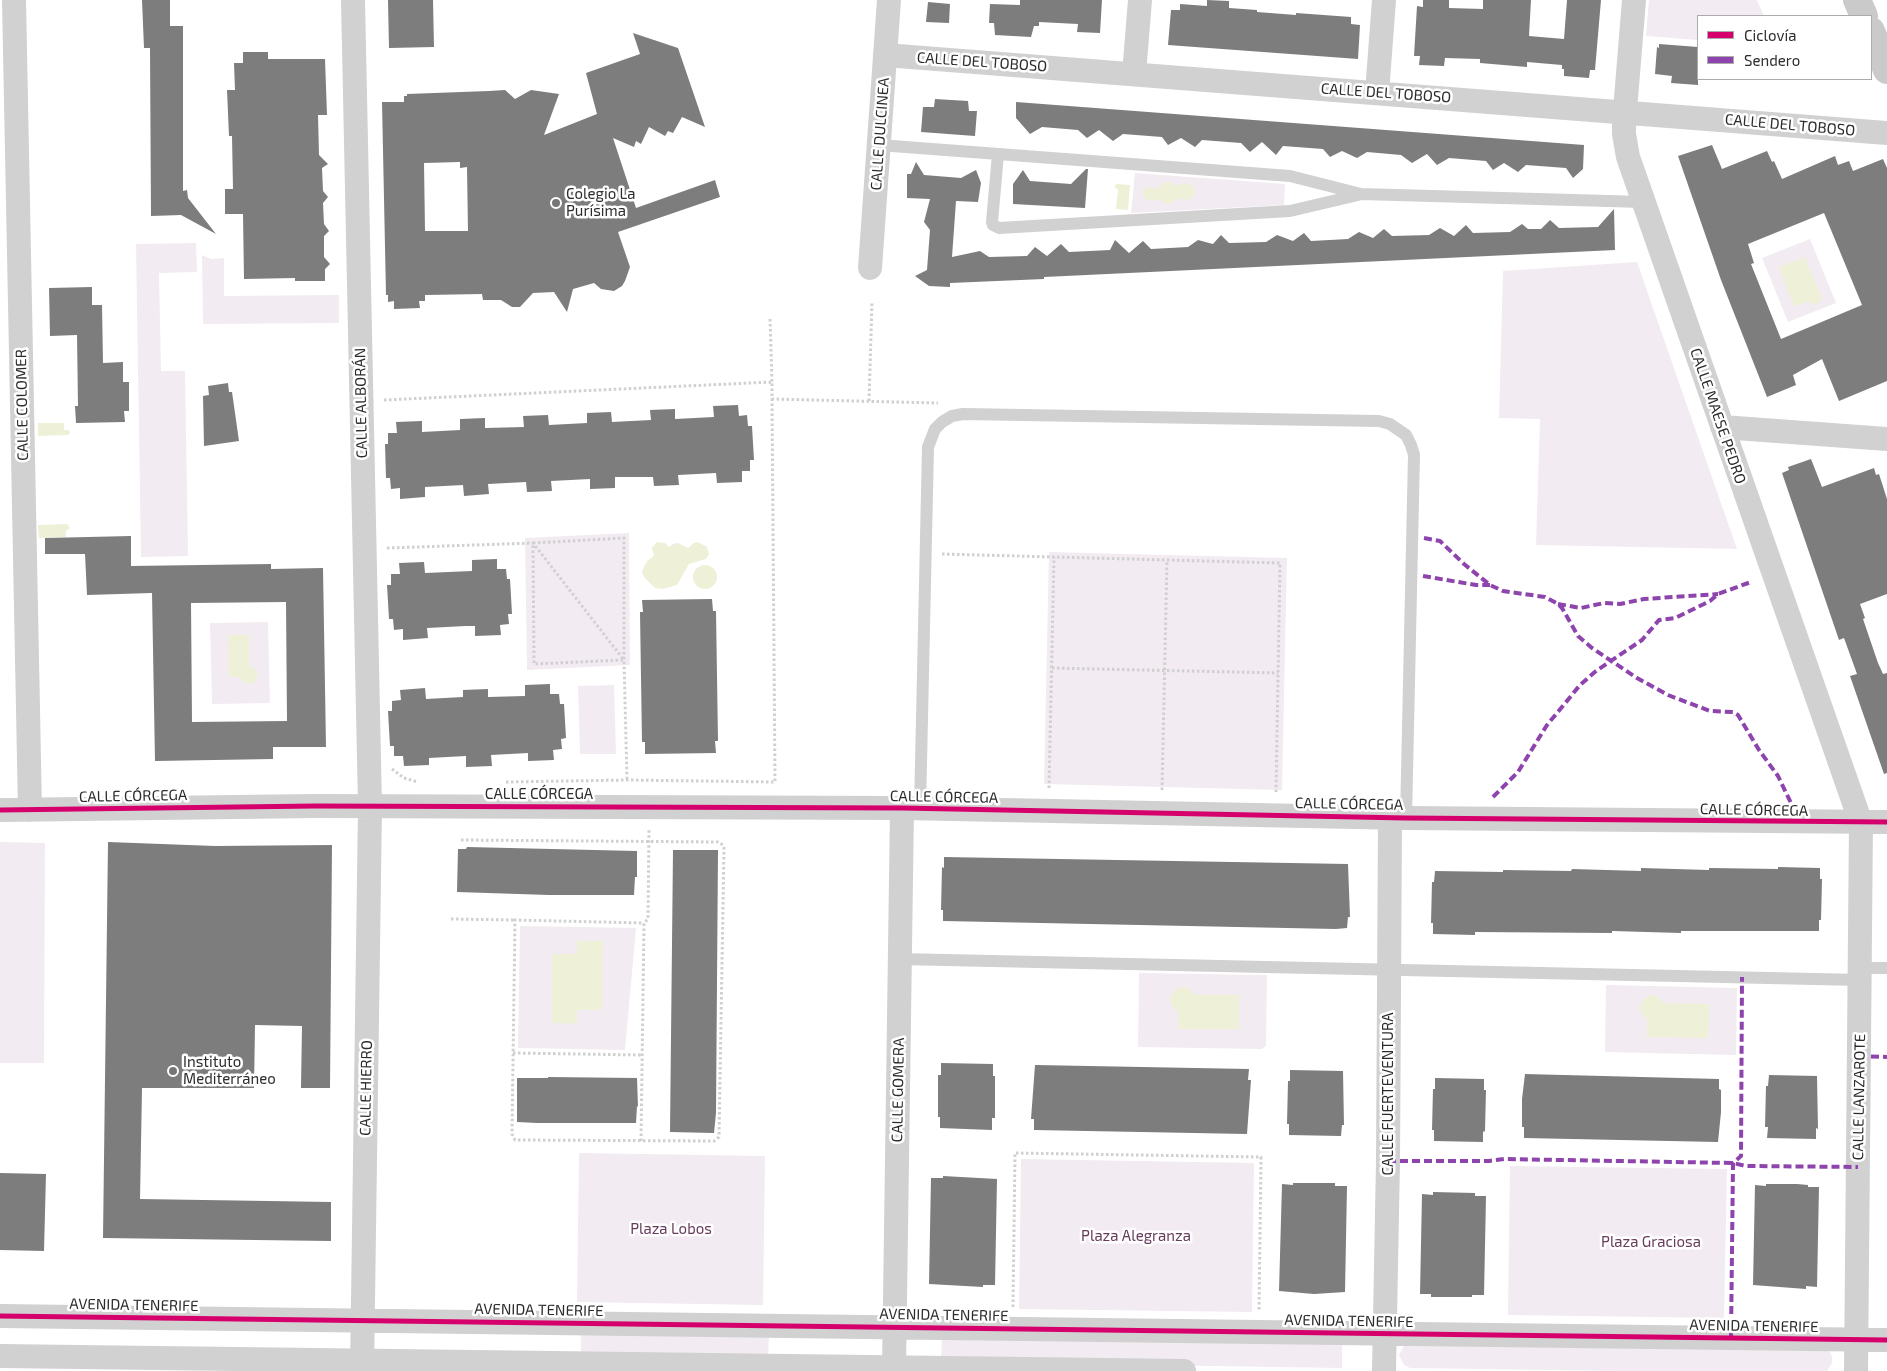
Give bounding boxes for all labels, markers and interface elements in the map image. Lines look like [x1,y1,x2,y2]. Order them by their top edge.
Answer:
legend [1697,15,1872,80]
text: Ciclovía [1744,26,1796,44]
street label: CALLE DEL TOBOSO [916,48,1048,76]
text: Sendero [1744,51,1800,69]
street label: CALLE DULCINEA [867,77,893,191]
street label: CALLE DEL TOBOSO [1320,79,1452,107]
street label: CALLE DEL TOBOSO [1724,110,1856,140]
place label: Colegio La Purísima [566,185,635,220]
marker: Colegio La Purísima [550,197,562,209]
street label: CALLE MAESE PEDRO [1686,346,1750,486]
street label: CALLE ALBORÁN [351,348,371,458]
street label: CALLE COLOMER [12,349,32,461]
street label: CALLE CÓRCEGA [485,785,593,803]
street label: CALLE CÓRCEGA [79,786,187,806]
street label: CALLE CÓRCEGA [890,787,998,807]
street label: CALLE CÓRCEGA [1295,794,1403,814]
street label: CALLE CÓRCEGA [1700,800,1808,820]
street label: CALLE FUERTEVENTURA [1379,1012,1397,1176]
street label: CALLE LANZAROTE [1849,1034,1869,1160]
street label: CALLE GOMERA [888,1038,908,1142]
street label: CALLE HIERRO [356,1040,376,1136]
place label: Instituto Mediterráneo [183,1053,276,1088]
marker: Instituto Mediterráneo [167,1065,179,1077]
park label: Plaza Lobos [630,1220,712,1238]
park label: Plaza Alegranza [1081,1227,1191,1245]
park label: Plaza Graciosa [1601,1233,1701,1251]
street label: AVENIDA TENERIFE [69,1295,199,1315]
street label: AVENIDA TENERIFE [474,1300,604,1320]
street label: AVENIDA TENERIFE [879,1305,1009,1325]
street label: AVENIDA TENERIFE [1284,1311,1414,1331]
street label: AVENIDA TENERIFE [1689,1316,1819,1336]

